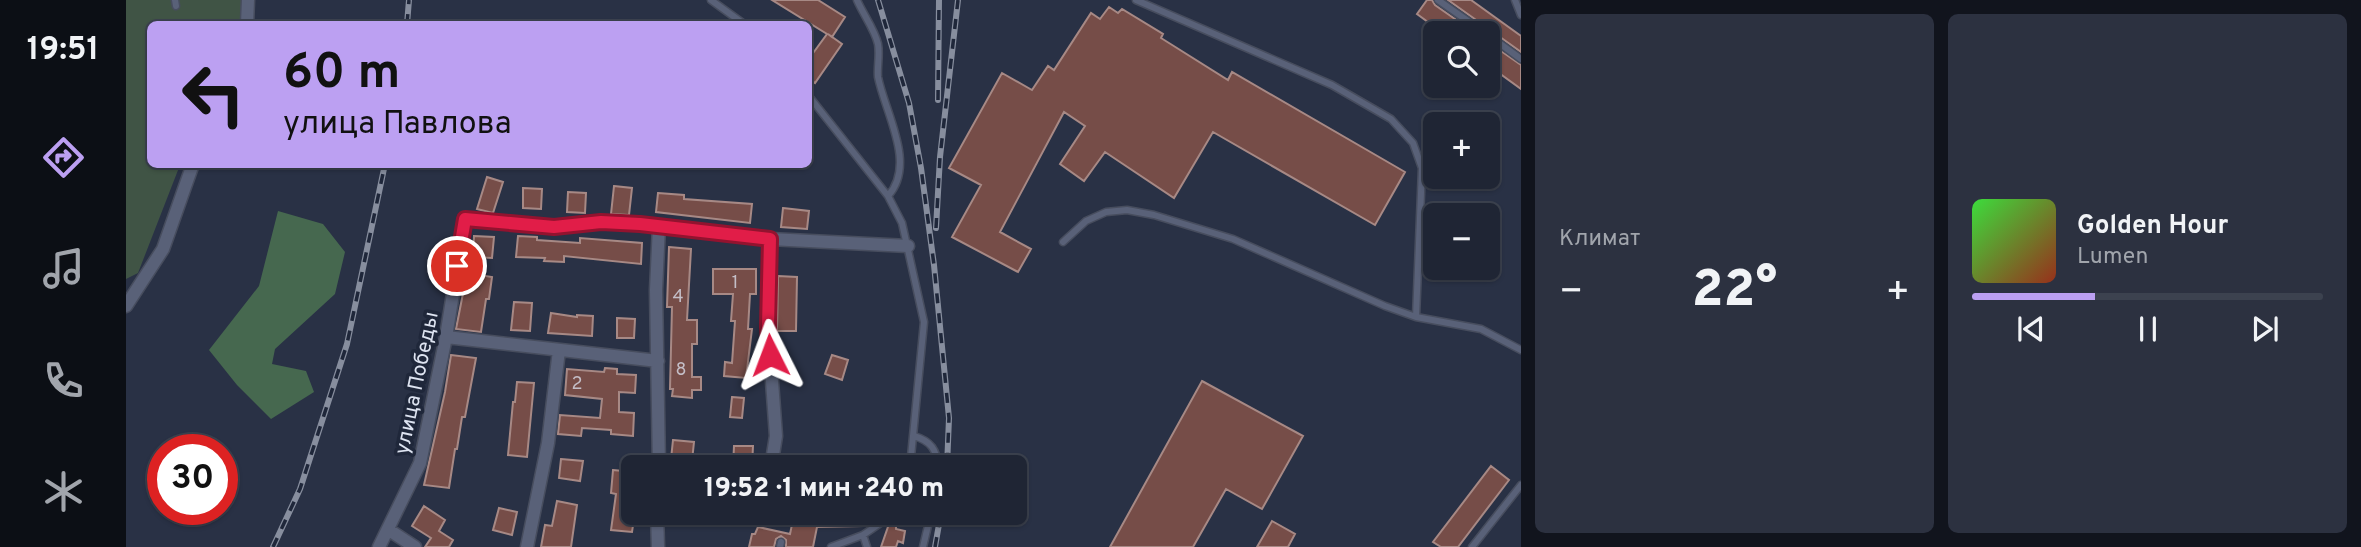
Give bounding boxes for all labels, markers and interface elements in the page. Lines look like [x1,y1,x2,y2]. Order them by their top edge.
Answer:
map controls [1423,21,1500,280]
button: search [1423,21,1500,98]
text: 19:51 [27,31,99,71]
text: 60 m [283,44,401,106]
icon: left [168,49,259,140]
text: улица Павлова [283,105,512,145]
button: + [1423,112,1500,189]
icon: directions [39,133,88,182]
button: − [1423,203,1500,280]
text: Golden Hour [2077,210,2228,243]
text: Климат [1559,225,1640,254]
pin [427,236,487,296]
text: Lumen [2077,243,2148,272]
icon: music [39,244,88,293]
icon: arrive [438,247,476,285]
text: 22° [1692,259,1777,325]
text: − [1559,269,1584,318]
text: + [1885,269,1910,318]
house number: 1 [732,272,738,295]
house number: 4 [672,286,684,309]
street label: улица Победы [389,309,446,457]
icon: previous [2012,310,2050,348]
icon: pause [2129,310,2167,348]
icon: next [2246,310,2284,348]
position arrow [733,318,807,392]
icon: phone [39,356,88,405]
house number: 8 [676,359,687,382]
house number: 2 [571,373,583,396]
speed limit sign: 30 [147,434,238,525]
icon: climate [39,467,88,516]
text: 19:52 · 1 мин · 240 m [704,473,944,506]

